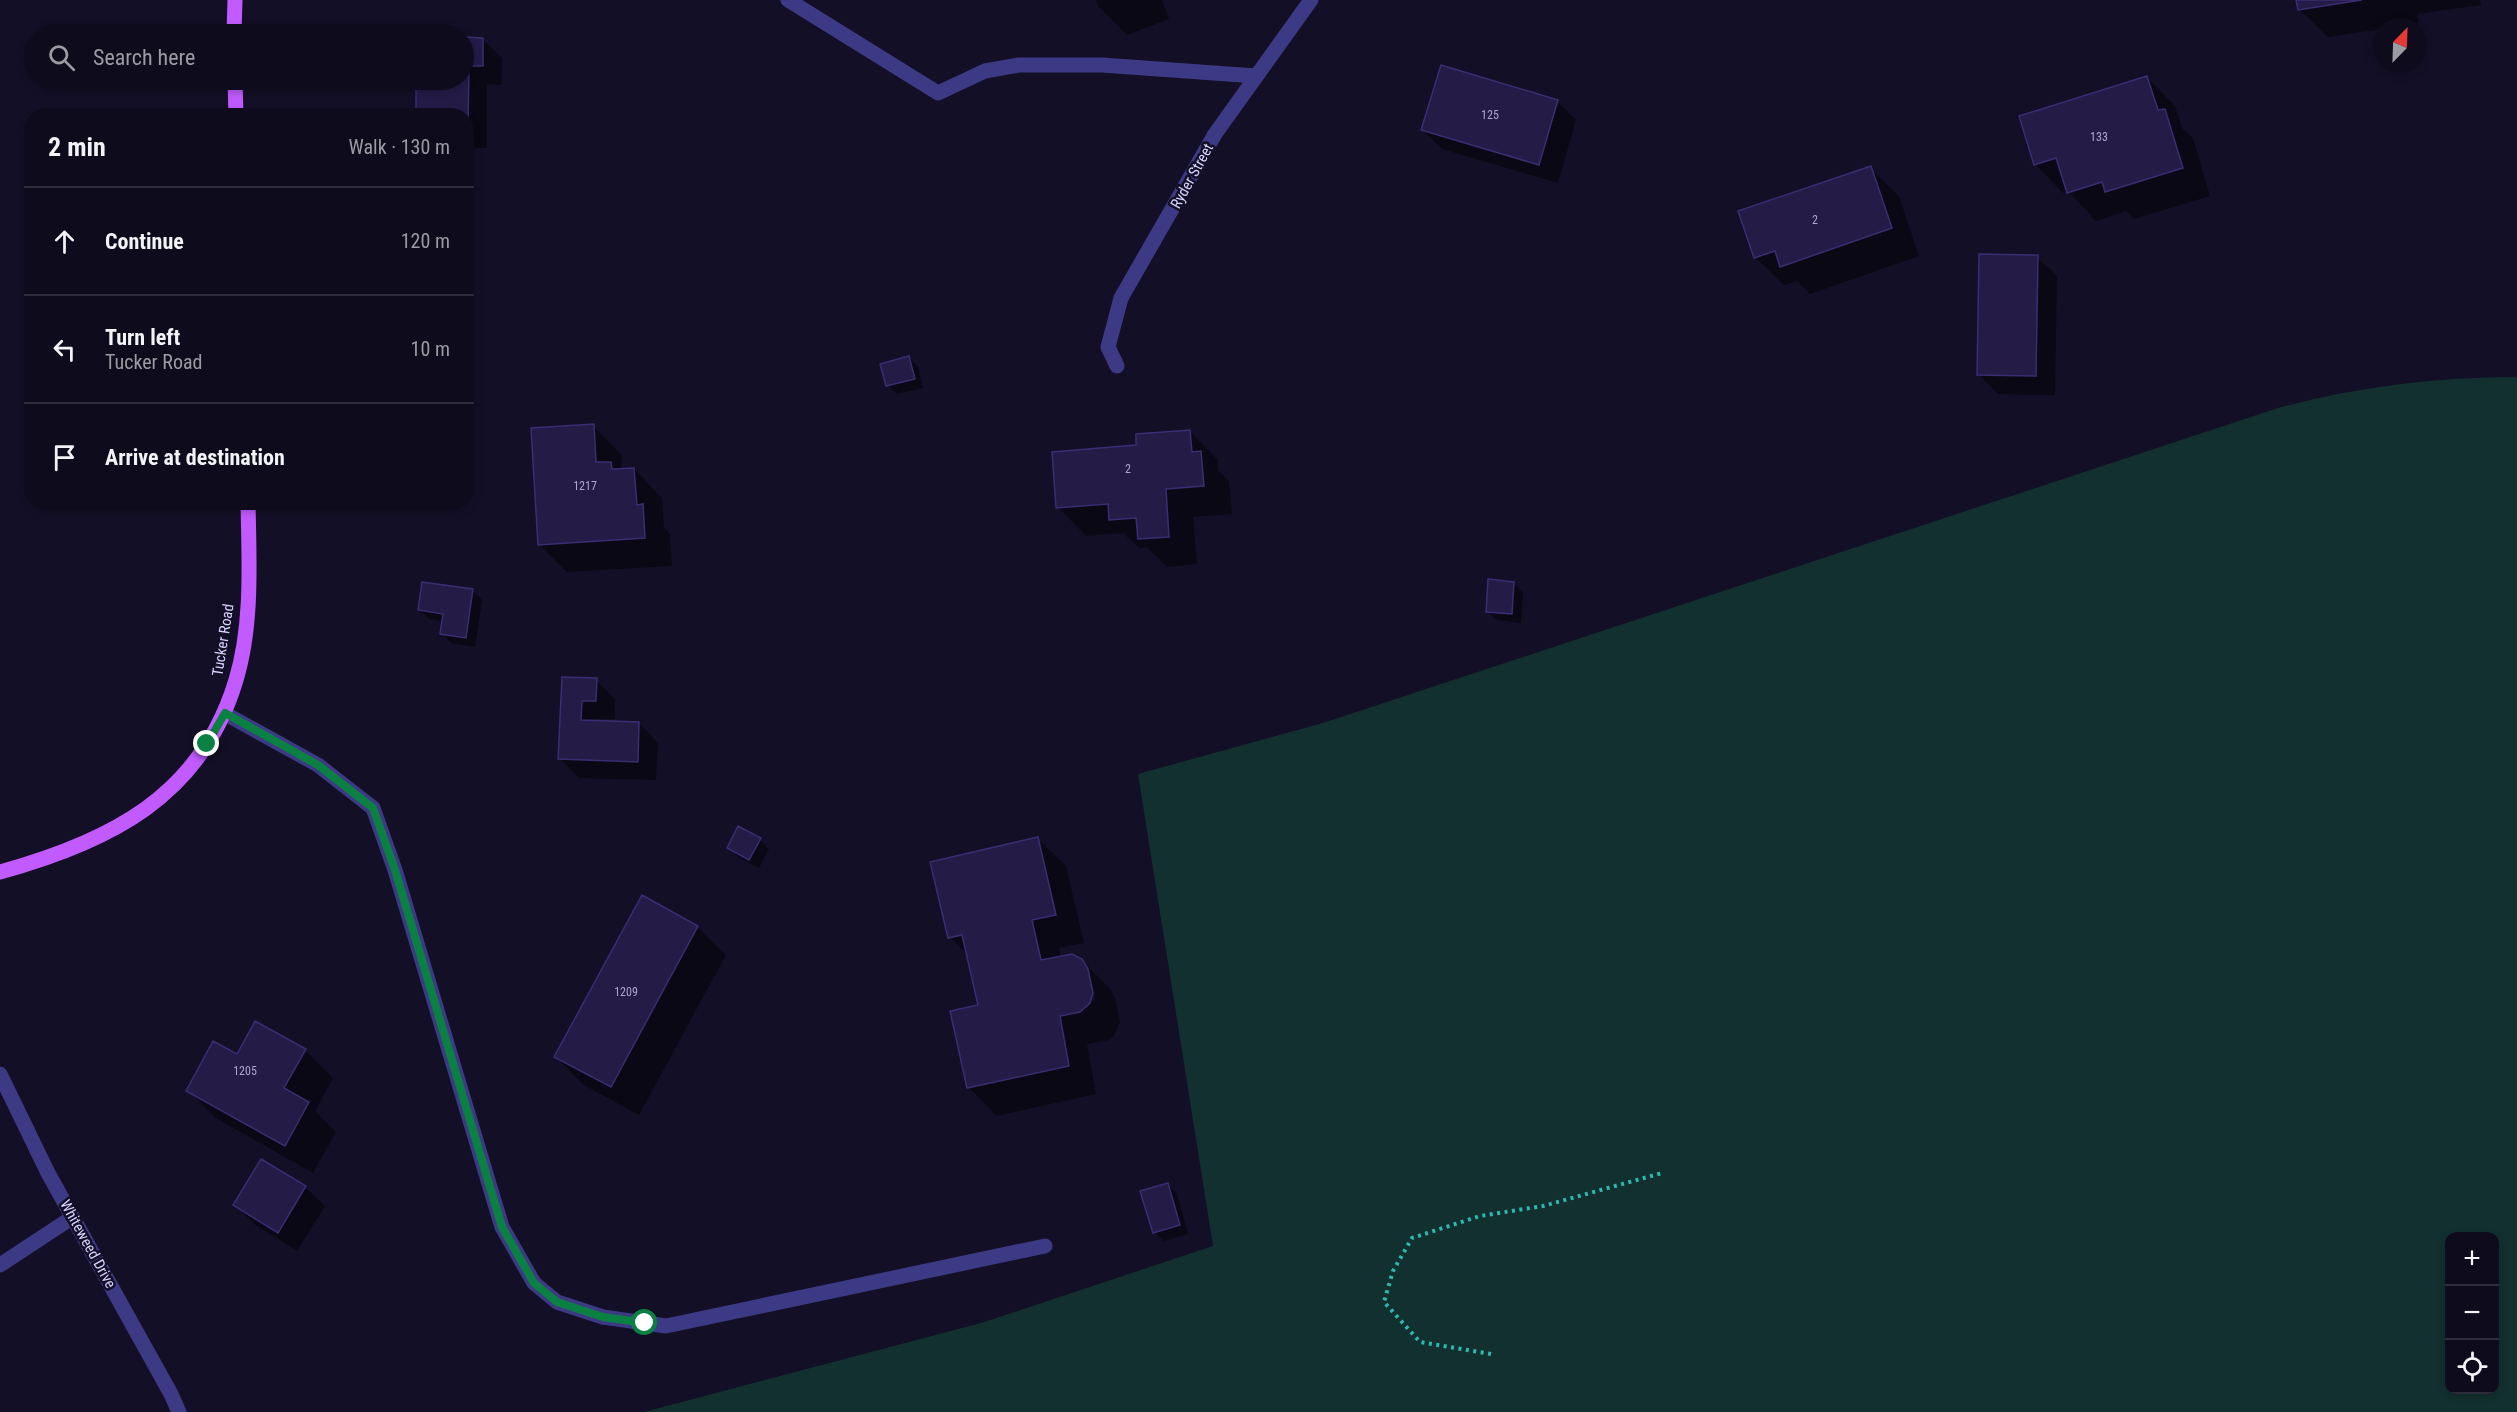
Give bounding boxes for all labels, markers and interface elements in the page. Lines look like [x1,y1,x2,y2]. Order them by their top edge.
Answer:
north arrow [2373,18,2427,72]
search box [24,24,474,90]
icon: search [45,41,78,74]
text: Search here [93,45,195,70]
house number: 125 [1481,108,1499,122]
house number: 133 [2090,130,2108,144]
text: 2 min [48,132,106,162]
text: Walk · 130 m [349,135,450,159]
street label: Ryder Street [1167,140,1217,212]
house number: 2 [1812,213,1818,227]
icon: ahead [48,225,81,258]
text: Continue [105,229,184,254]
text: 120 m [401,229,450,253]
text: Turn left [105,325,180,350]
icon: left [48,333,81,366]
text: 10 m [411,337,450,361]
text: Tucker Road [105,350,202,374]
icon: arrive [48,441,81,474]
text: Arrive at destination [105,445,285,470]
house number: 2 [1125,462,1131,476]
house number: 1217 [573,479,597,493]
street label: Tucker Road [208,603,238,677]
route end [193,730,219,756]
house number: 1209 [614,985,638,999]
house number: 1205 [233,1064,257,1078]
street label: Whiteweed Drive [56,1197,120,1291]
map controls [2445,1232,2499,1394]
button: + [2445,1232,2499,1286]
button: − [2445,1286,2499,1340]
route start [631,1309,657,1335]
button: locate [2445,1340,2499,1394]

